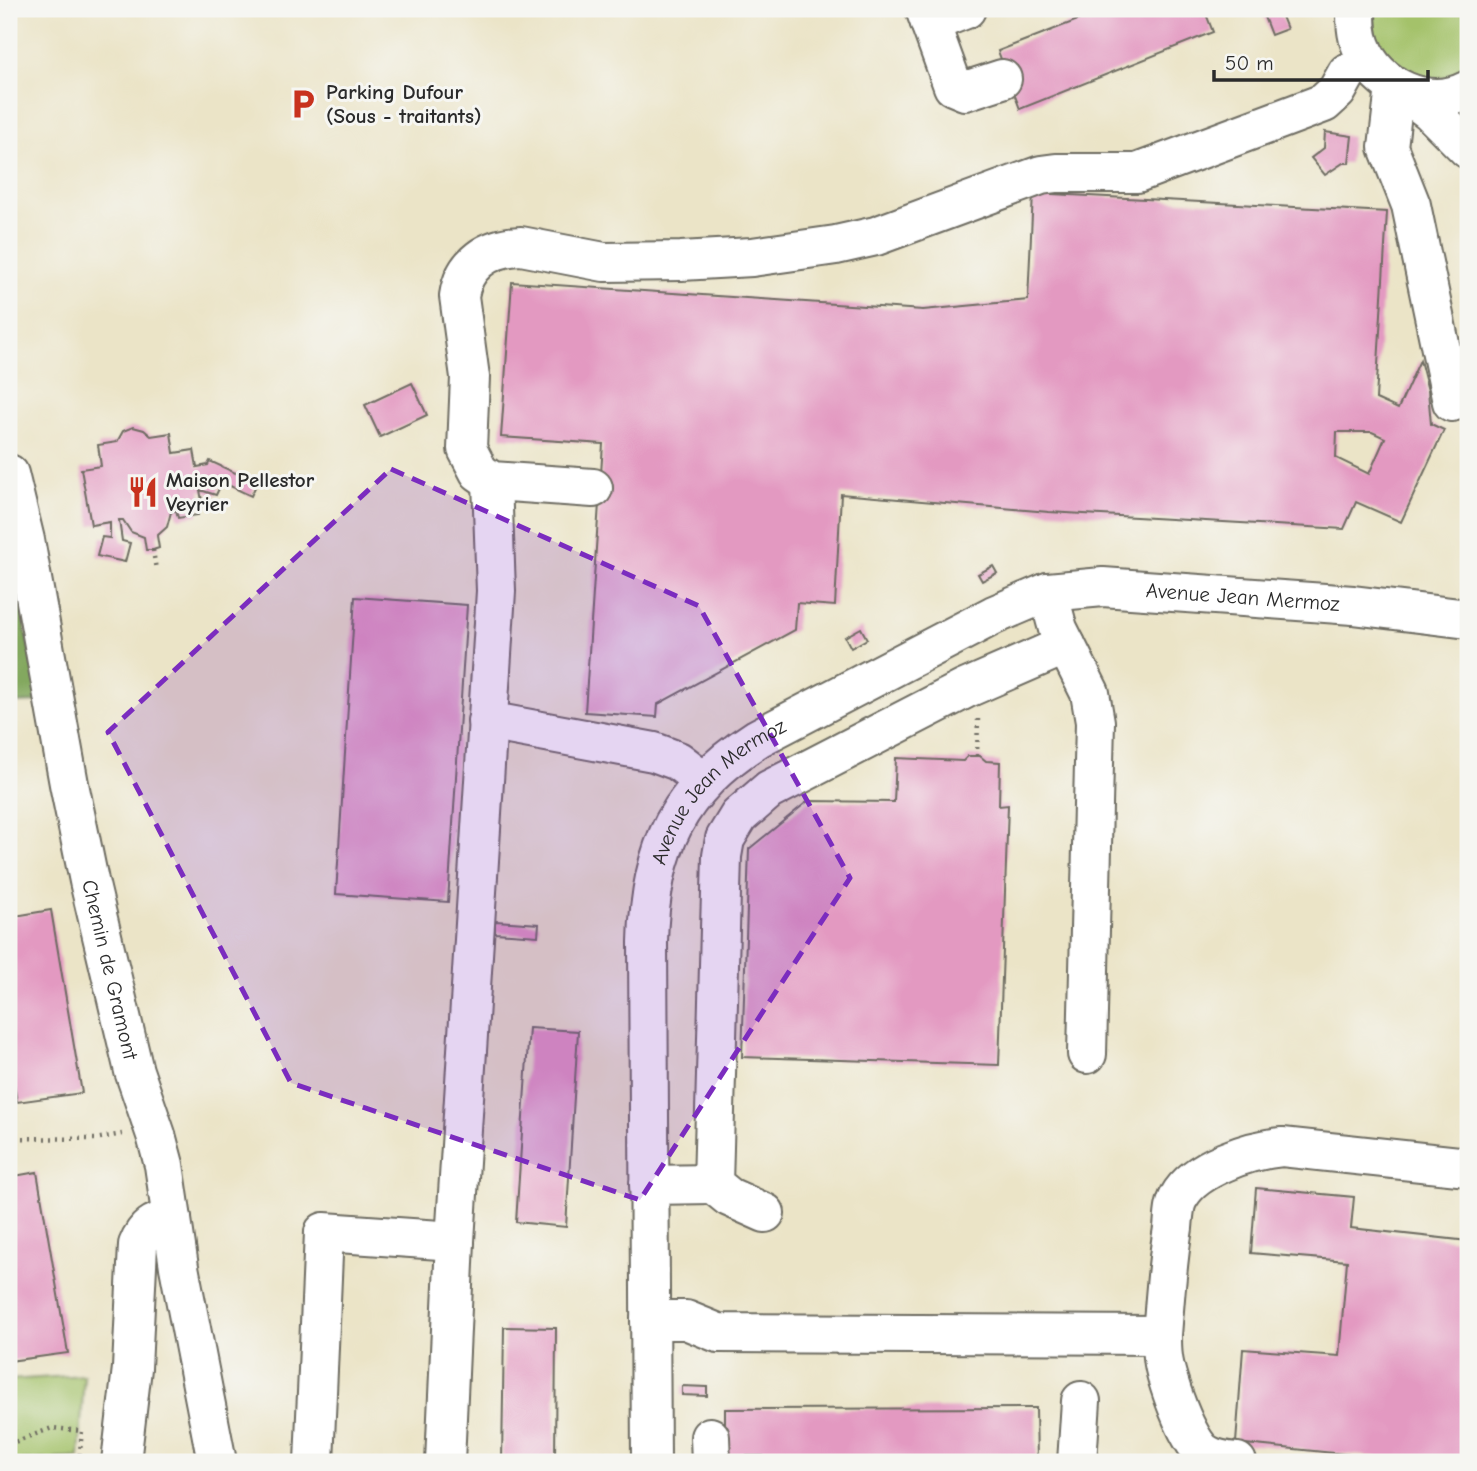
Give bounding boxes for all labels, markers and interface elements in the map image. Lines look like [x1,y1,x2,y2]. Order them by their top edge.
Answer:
scale bar [1214,38,1428,82]
text: 50 m [1225,51,1274,75]
place label: Parking Dufour (Sous - traitants) [326,80,481,128]
parking icon: Parking Dufour (Sous - traitants) [286,87,320,121]
place label: Maison Pellestor Veyrier [166,468,315,516]
restaurant icon: Maison Pellestor Veyrier [126,475,160,509]
street label: Avenue Jean Mermoz [1145,578,1341,616]
street label: Avenue Jean Mermoz [647,714,790,867]
street label: Chemin de Gramont [77,877,143,1063]

